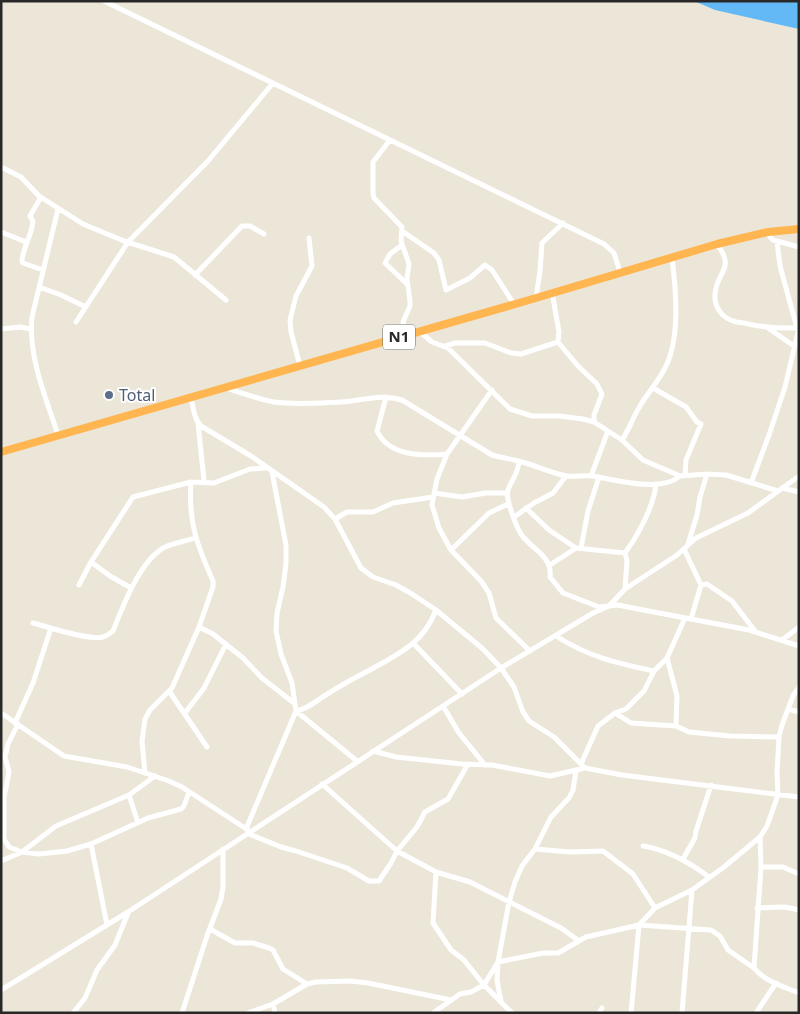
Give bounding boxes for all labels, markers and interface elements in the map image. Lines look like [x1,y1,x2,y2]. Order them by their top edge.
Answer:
road number: N1 [383,324,415,350]
place label: Total [119,384,155,406]
marker: Total [103,389,115,401]

